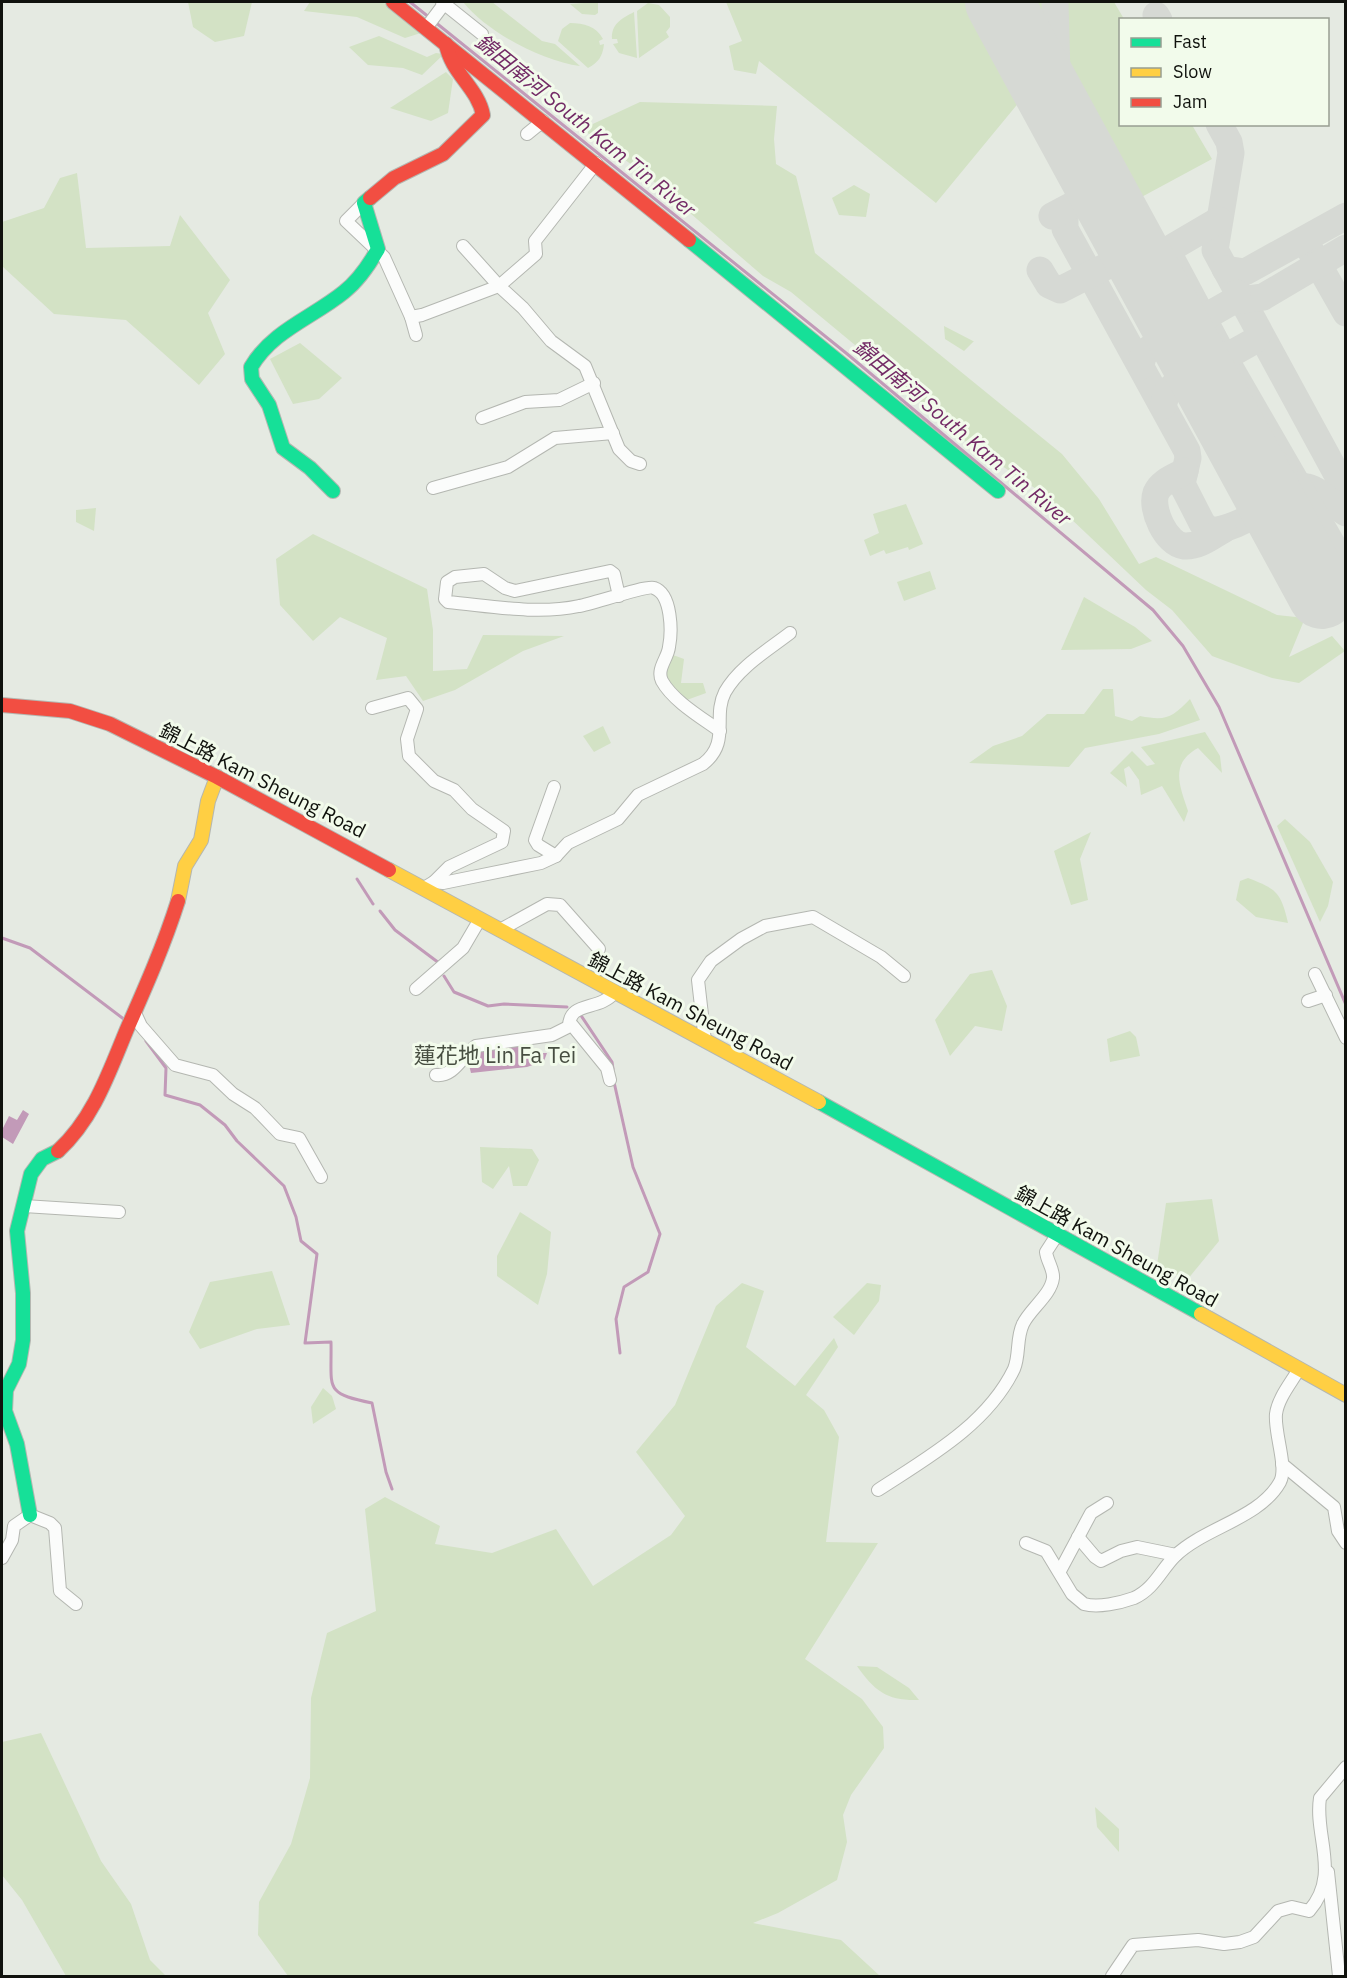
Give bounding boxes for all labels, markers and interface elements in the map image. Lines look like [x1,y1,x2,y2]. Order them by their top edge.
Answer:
legend [1119,18,1329,126]
water label: 錦田南河 South Kam Tin River [470,27,703,224]
text: Fast [1173,30,1207,53]
text: Slow [1173,60,1212,83]
text: Jam [1173,90,1208,113]
water label: 錦田南河 South Kam Tin River [848,333,1079,532]
street label: 錦上路 Kam Sheung Road [155,716,371,844]
street label: 錦上路 Kam Sheung Road [584,946,798,1076]
district label: 蓮花地 Lin Fa Tei [414,1040,576,1069]
street label: 錦上路 Kam Sheung Road [1011,1179,1223,1313]

